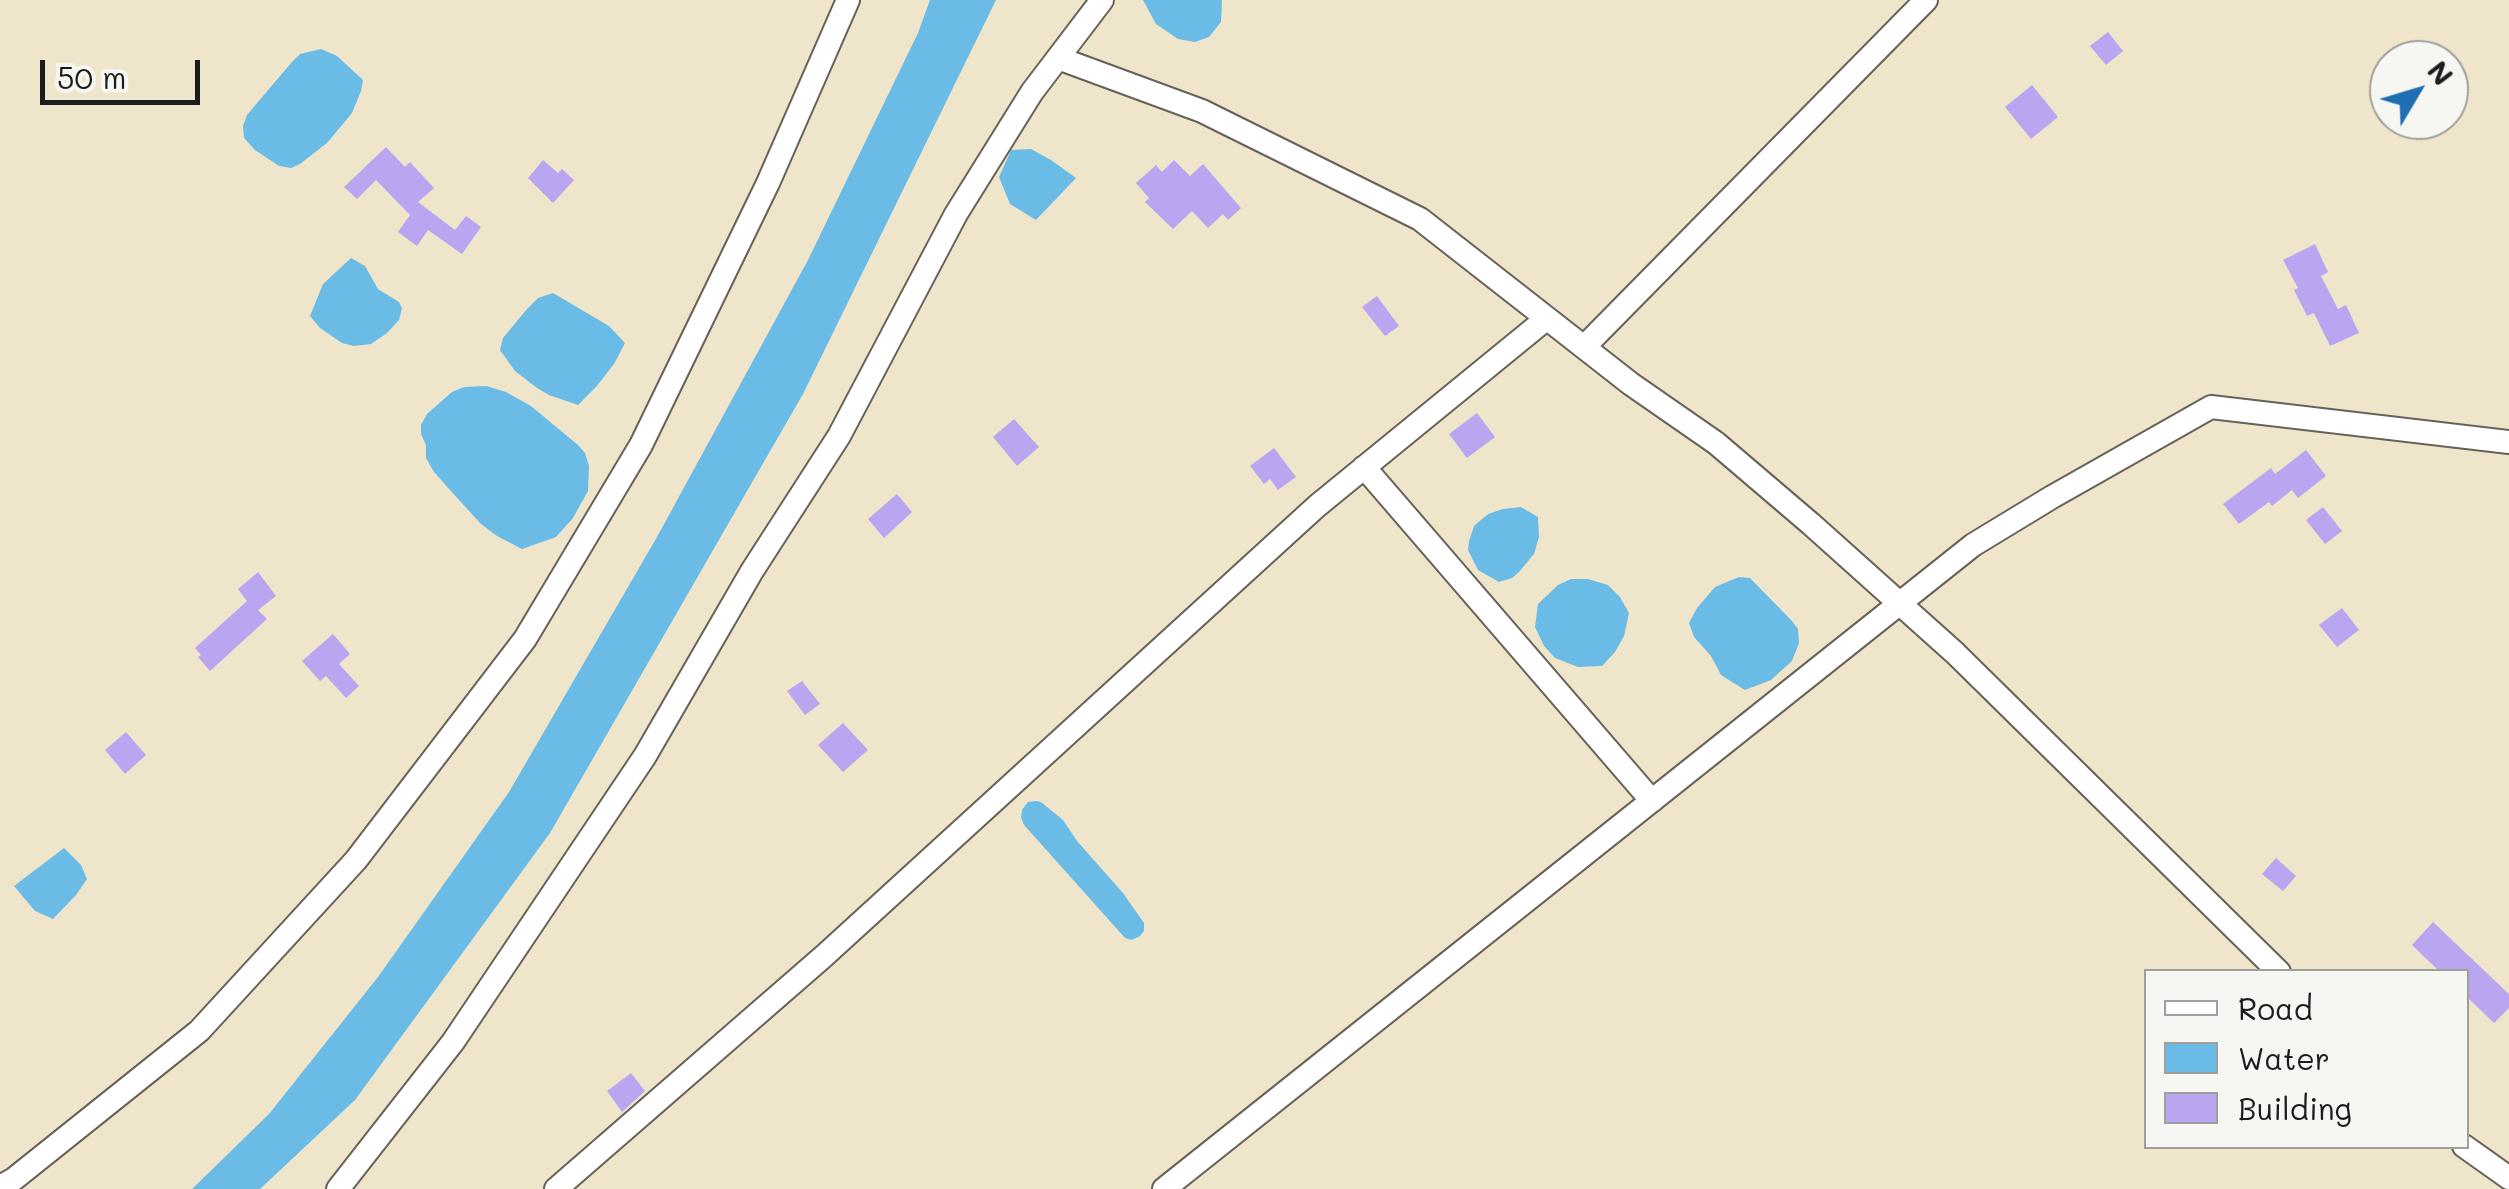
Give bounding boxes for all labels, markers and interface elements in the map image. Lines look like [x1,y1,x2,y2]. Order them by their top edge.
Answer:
scale bar [45,40,205,102]
north arrow [2369,40,2469,140]
text: N [2420,53,2462,92]
text: 50 m [57,57,127,97]
legend [2144,969,2469,1149]
text: Road [2238,988,2313,1028]
text: Water [2238,1038,2330,1078]
text: Building [2238,1088,2352,1128]

